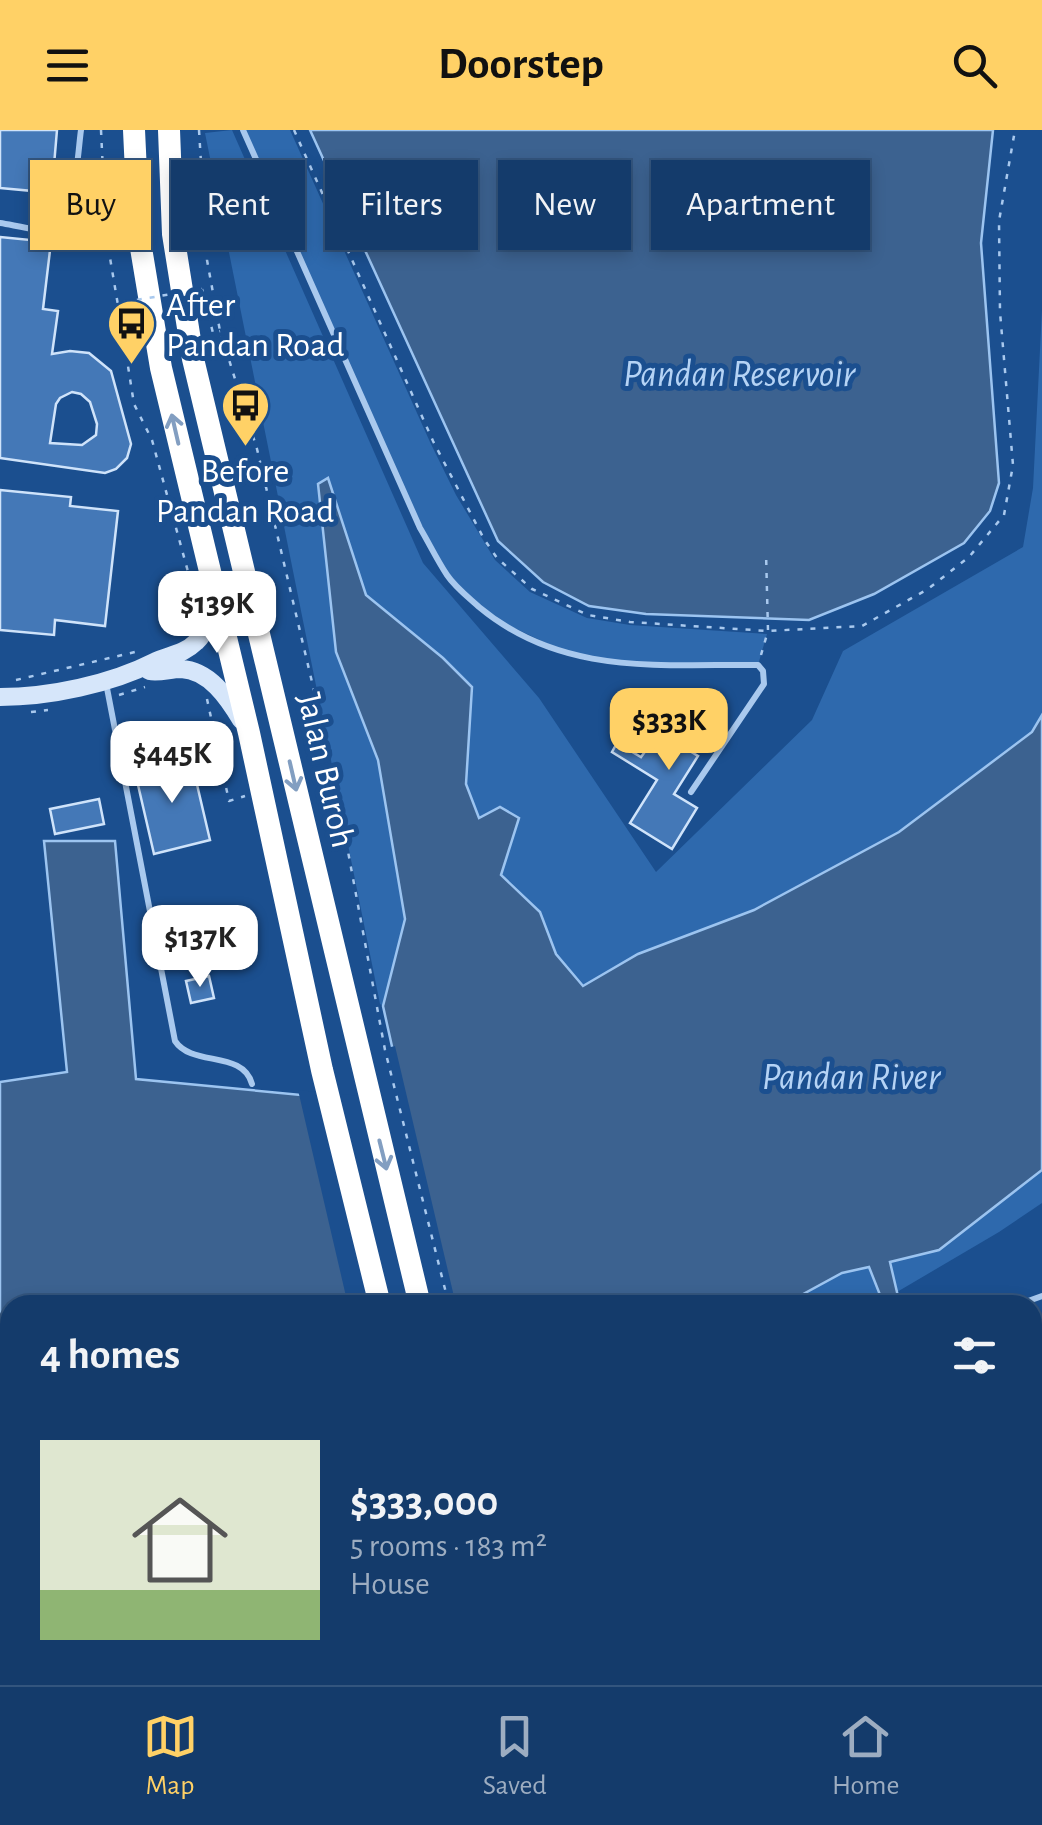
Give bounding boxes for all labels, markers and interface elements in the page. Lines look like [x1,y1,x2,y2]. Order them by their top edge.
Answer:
icon: menu [40,38,95,93]
icon: search [947,38,1002,93]
text: Doorstep [438,42,604,87]
chip: Buy [30,160,151,250]
chip: Rent [171,160,305,250]
chip: Filters [325,160,478,250]
chip: New [498,160,631,250]
chip: Apartment [651,160,870,250]
place label: After Pandan Road [166,288,345,363]
bus stop icon: After Pandan Road [105,298,157,366]
water label: Pandan Reservoir [623,356,857,394]
bus stop icon: Before Pandan Road [219,380,271,448]
one-way arrow [165,414,183,446]
place label: Before Pandan Road [156,454,334,529]
pin: $139K [147,571,287,656]
text: $139K [180,587,254,619]
pin: $333K [599,688,739,773]
street label: Jalan Buroh [291,690,360,851]
text: $333K [632,704,706,736]
pin: $445K [102,721,242,806]
text: $445K [132,737,212,769]
one-way arrow [285,759,303,791]
pin: $137K [130,905,270,990]
text: $137K [164,921,236,953]
water label: Pandan River [762,1059,942,1097]
one-way arrow [375,1138,393,1170]
icon: filters [947,1328,1002,1383]
text: 4 homes [40,1334,180,1376]
icon: home [120,1480,240,1600]
text: $333,000 [350,1481,498,1523]
text: 5 rooms · 183 m² [350,1530,547,1562]
text: House [350,1568,430,1600]
tab: Map [143,1709,198,1803]
tab: Saved [483,1709,547,1803]
tab: Home [832,1709,899,1803]

